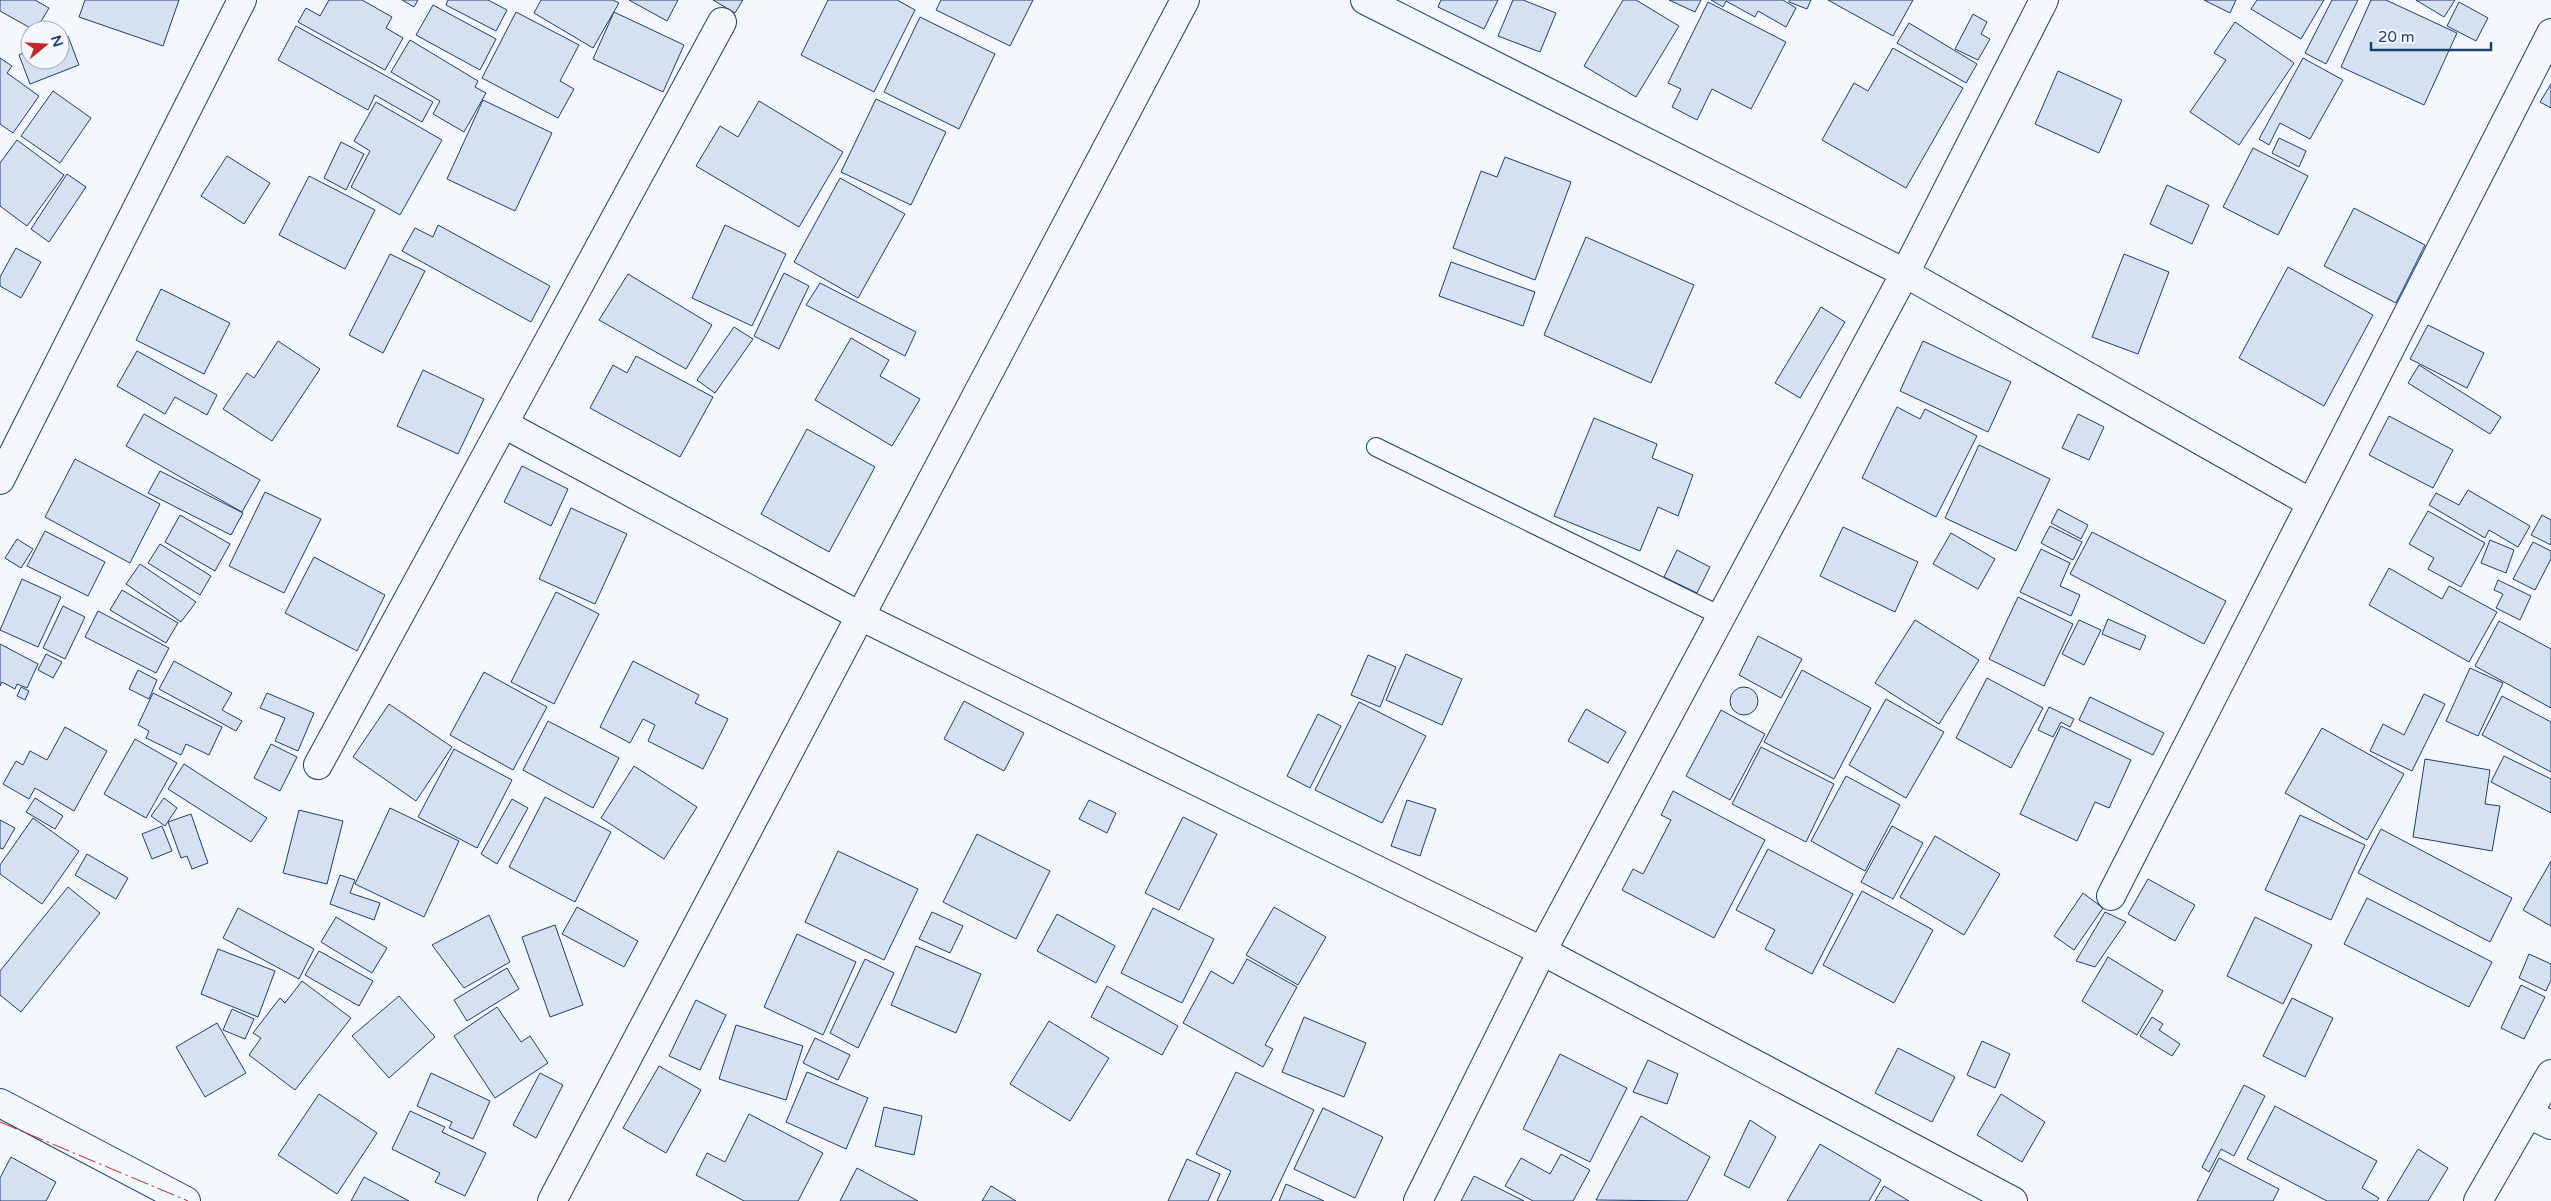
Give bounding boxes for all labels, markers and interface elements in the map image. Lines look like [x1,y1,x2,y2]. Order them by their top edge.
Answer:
north arrow [20,20,70,70]
scale bar [2371,20,2491,52]
text: 20 m [2378,28,2415,46]
text: N [47,33,67,49]

